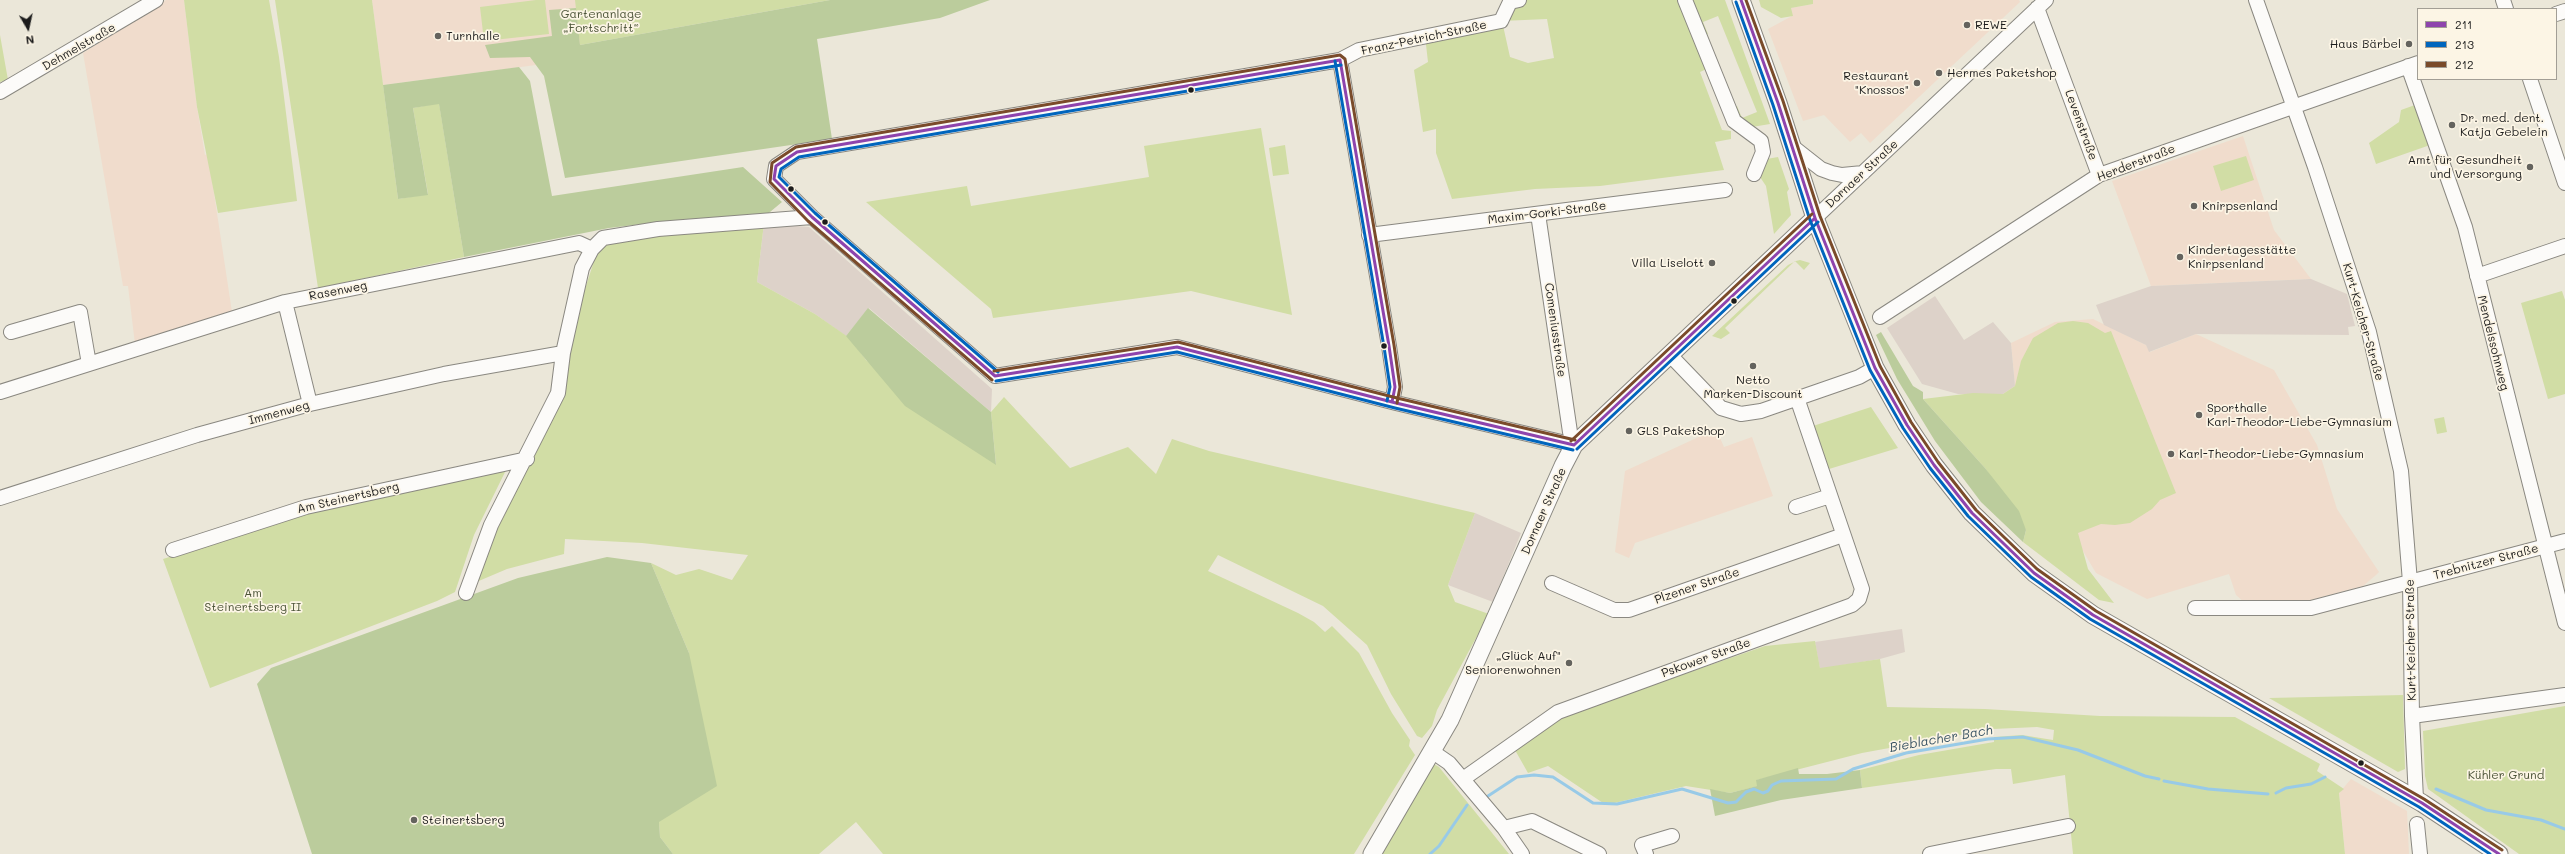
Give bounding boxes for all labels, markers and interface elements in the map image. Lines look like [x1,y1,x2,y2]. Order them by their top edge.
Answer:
park label: Gartenanlage „Fortschritt“ [561,7,641,35]
north arrow [8,8,48,48]
legend [2417,8,2557,80]
text: 211 [2455,16,2472,32]
street label: Franz-Petrich-Straße [1360,18,1488,58]
place label: REWE [1975,18,2007,32]
street label: Dehmelstraße [40,20,118,74]
marker: REWE [1962,20,1972,30]
place label: Turnhalle [446,29,500,43]
marker: Turnhalle [433,31,443,41]
text: N [25,32,35,48]
text: 213 [2455,36,2474,52]
place label: Haus Bärbel [2330,37,2401,51]
marker: Haus Bärbel [2404,39,2414,49]
text: 212 [2455,56,2474,72]
place label: Hermes Paketshop [1947,66,2057,80]
marker: Hermes Paketshop [1934,68,1944,78]
place label: Restaurant "Knossos" [1843,69,1909,97]
marker: Restaurant "Knossos" [1912,78,1922,88]
unlabelled marker [1186,85,1196,95]
street label: Levenstraße [2062,88,2100,162]
place label: Dr. med. dent. Katja Gebelein [2460,111,2548,139]
marker: Dr. med. dent. Katja Gebelein [2447,120,2457,130]
street label: Dornaer Straße [1823,137,1901,211]
street label: Herderstraße [2095,141,2177,185]
place label: Amt für Gesundheit und Versorgung [2408,153,2522,181]
marker: Amt für Gesundheit und Versorgung [2525,162,2535,172]
unlabelled marker [786,184,796,194]
street label: Maxim-Gorki-Straße [1487,199,1607,227]
place label: Knirpsenland [2202,199,2278,213]
marker: Knirpsenland [2189,201,2199,211]
unlabelled marker [820,217,830,227]
place label: Kindertagesstätte Knirpsenland [2188,243,2296,271]
marker: Kindertagesstätte Knirpsenland [2175,252,2185,262]
place label: Villa Liselott [1631,256,1704,270]
marker: Villa Liselott [1707,258,1717,268]
street label: Kurt-Keicher-Straße [2339,262,2387,382]
street label: Rasenweg [308,278,368,304]
street label: Comeniusstraße [1541,282,1569,378]
street label: Mendelssohnweg [2474,294,2512,392]
unlabelled marker [1729,296,1739,306]
unlabelled marker [1379,341,1389,351]
marker: Netto Marken-Discount [1748,361,1758,371]
place label: Netto Marken-Discount [1704,373,1802,401]
street label: Immenweg [247,398,311,428]
place label: Sporthalle Karl-Theodor-Liebe-Gymnasium [2207,401,2392,429]
marker: Sporthalle Karl-Theodor-Liebe-Gymnasium [2194,410,2204,420]
place label: GLS PaketShop [1637,424,1725,438]
marker: GLS PaketShop [1624,426,1634,436]
place label: Karl-Theodor-Liebe-Gymnasium [2179,447,2364,461]
marker: Karl-Theodor-Liebe-Gymnasium [2166,449,2176,459]
street label: Dornaer Straße [1518,465,1570,557]
street label: Am Steinertsberg [296,479,400,517]
street label: Trebnitzer Straße [2432,541,2540,583]
street label: Plzener Straße [1653,565,1741,607]
street label: Kurt-Keicher-Straße [2403,579,2419,701]
park label: Am Steinertsberg II [205,586,301,614]
street label: Pskower Straße [1659,635,1753,681]
place label: „Glück Auf" Seniorenwohnen [1465,649,1561,677]
marker: „Glück Auf" Seniorenwohnen [1564,658,1574,668]
water label: Bieblacher Bach [1888,722,1994,756]
unlabelled marker [2356,758,2366,768]
park label: Kühler Grund [2468,768,2544,782]
place label: Steinertsberg [422,813,504,827]
marker: Steinertsberg [409,815,419,825]

